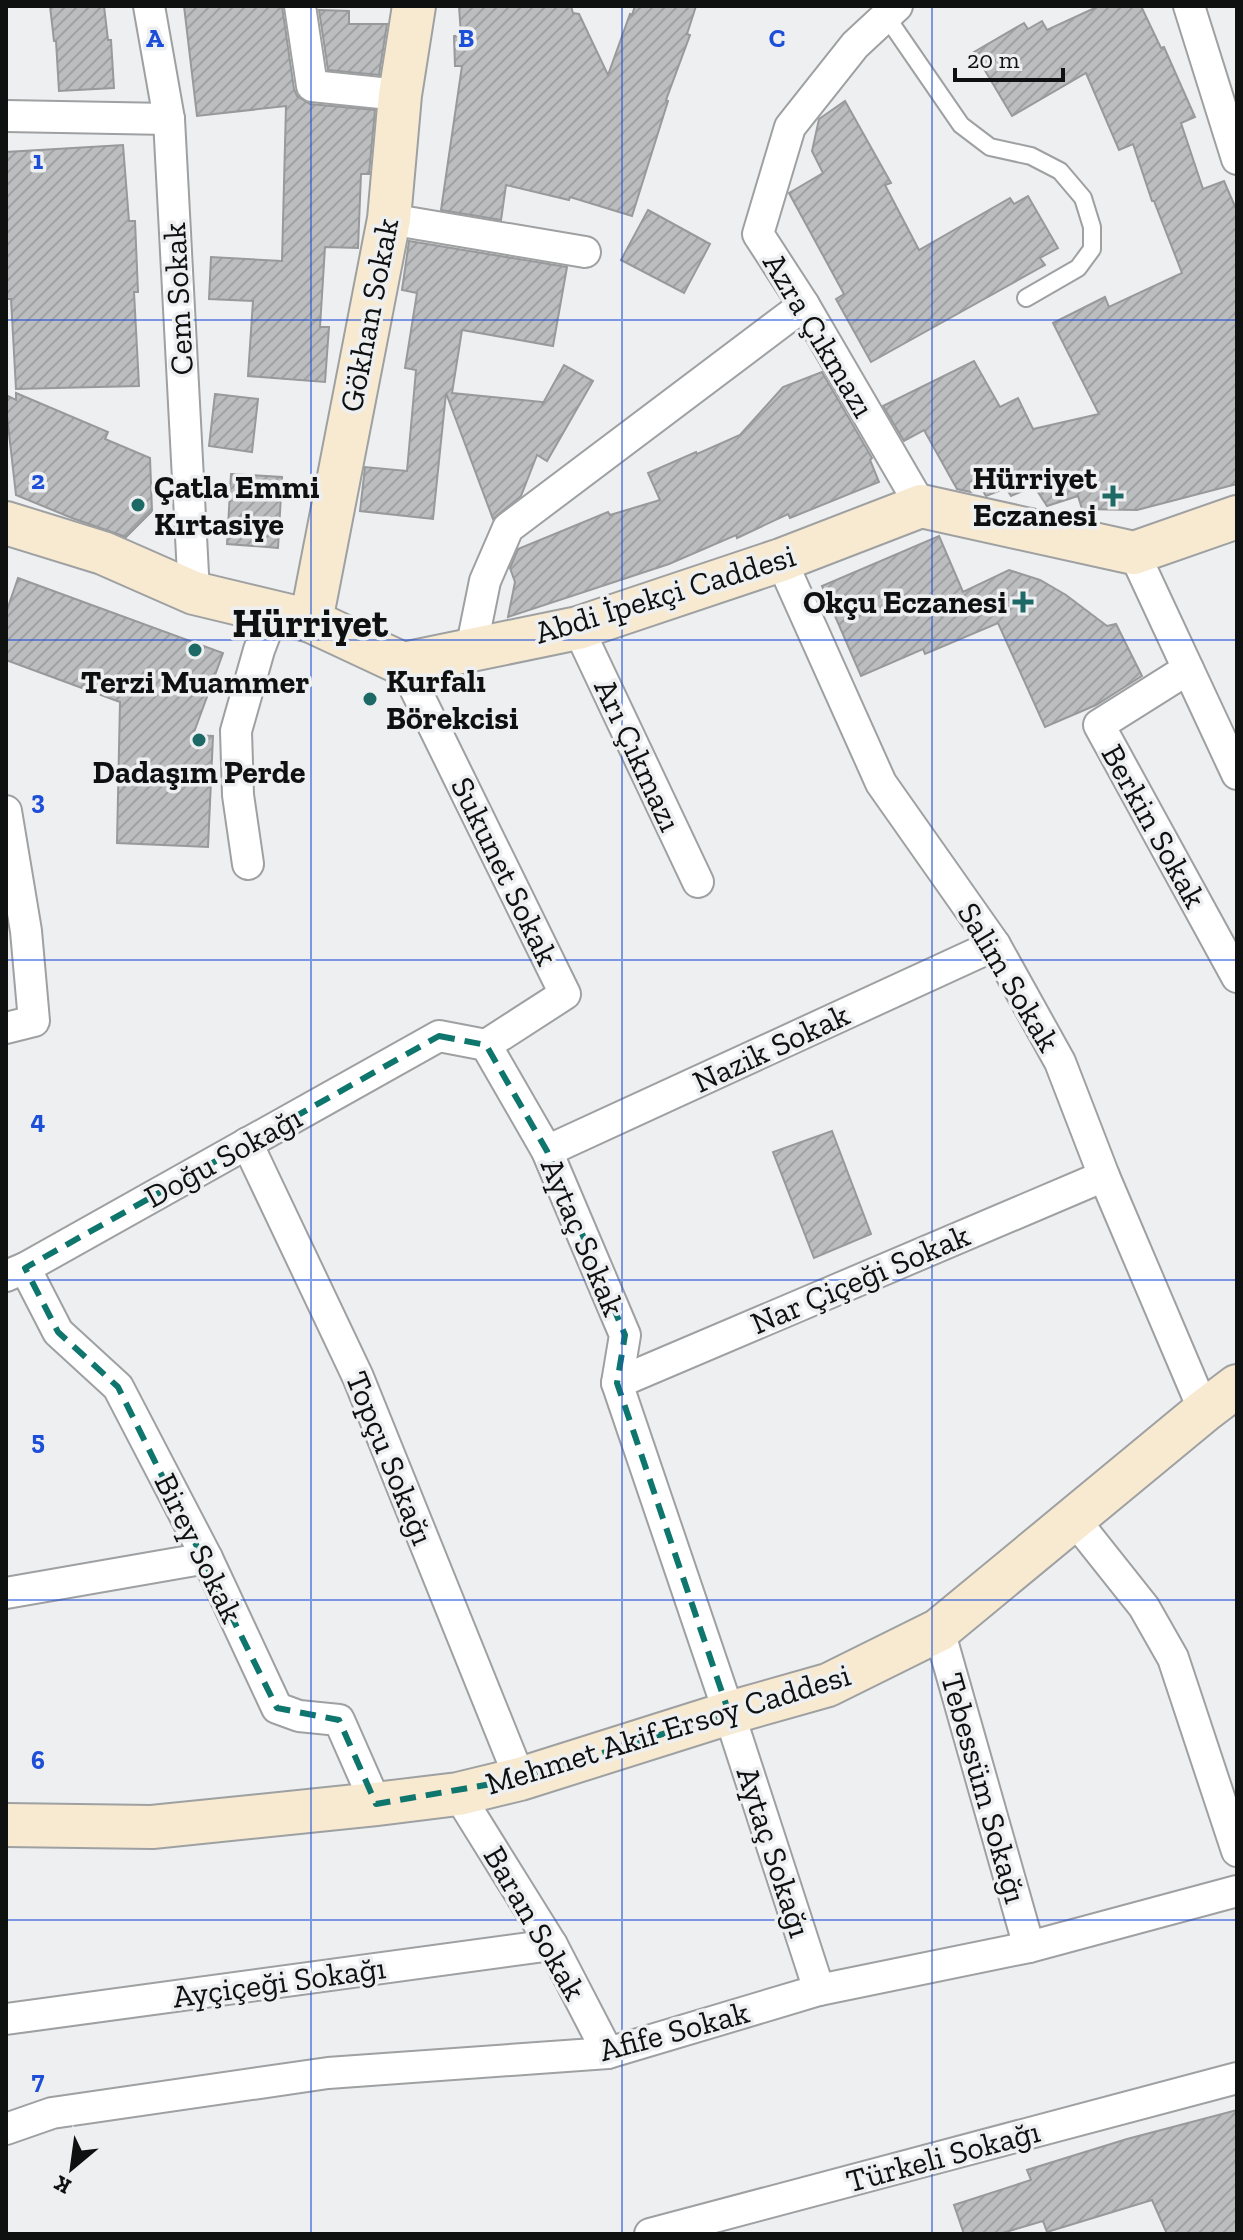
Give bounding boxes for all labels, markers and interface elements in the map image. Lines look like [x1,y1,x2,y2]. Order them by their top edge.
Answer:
text: A [146,22,164,54]
text: B [458,22,474,54]
text: C [769,22,785,54]
scale bar [955,32,1063,82]
text: 20 m [967,45,1020,74]
text: 1 [33,144,44,176]
street label: Gökhan Sokak [332,215,406,415]
street label: Cem Sokak [155,221,201,376]
street label: Azra Çıkmazı [755,246,883,424]
place label: Hürriyet Eczanesi [972,459,1097,534]
text: 2 [31,464,45,496]
place label: Çatla Emmi Kırtasiye [154,468,319,543]
marker: Hürriyet Eczanesi [1104,487,1122,505]
marker: Çatla Emmi Kırtasiye [129,496,147,514]
street label: Abdi İpekçi Caddesi [530,536,800,652]
place label: Okçu Eczanesi [803,583,1007,621]
marker: Okçu Eczanesi [1014,593,1032,611]
district label: Hürriyet [232,599,389,647]
marker: Terzi Muammer [186,641,204,659]
place label: Kurfalı Börekcisi [386,662,519,737]
place label: Terzi Muammer [81,663,309,701]
street label: Arı Çıkmazı [586,673,690,837]
marker: Kurfalı Börekcisi [361,690,379,708]
marker: Dadaşım Perde [190,731,208,749]
street label: Berkin Sokak [1093,738,1215,915]
place label: Dadaşım Perde [92,753,306,791]
street label: Sukunet Sokak [443,771,567,971]
text: 3 [31,784,45,816]
street label: Salim Sokak [950,896,1068,1059]
street label: Nazik Sokak [687,995,856,1101]
street label: Doğu Sokağı [138,1098,308,1216]
text: 4 [31,1104,46,1136]
street label: Aytaç Sokak [533,1153,633,1322]
street label: Nar Çiçeği Sokak [745,1216,975,1342]
street label: Topçu Sokağı [338,1366,442,1550]
text: 5 [31,1424,45,1456]
street label: Birey Sokak [147,1467,252,1629]
street label: Mehmet Akif Ersoy Caddesi [481,1655,855,1803]
street label: Tebessüm Sokağı [933,1668,1035,1908]
text: 6 [31,1744,45,1776]
street label: Aytaç Sokağı [729,1762,819,1942]
street label: Baran Sokak [476,1839,595,2007]
street label: Ayçiçeği Sokağı [170,1948,388,2016]
street label: Afife Sokak [595,1993,753,2069]
text: 7 [32,2064,45,2096]
street label: Türkeli Sokağı [842,2112,1044,2200]
north arrow [32,2128,112,2208]
text: K [49,2170,76,2200]

